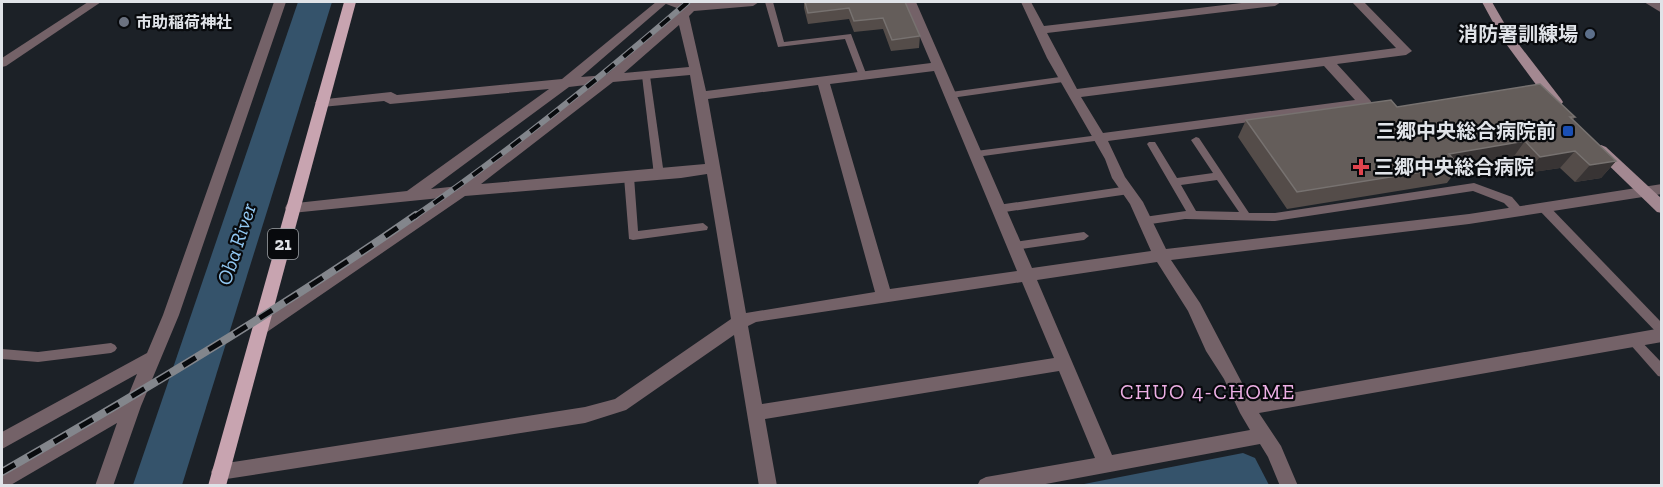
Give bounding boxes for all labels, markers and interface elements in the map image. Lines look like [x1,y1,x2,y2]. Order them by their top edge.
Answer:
place label: 市助稲荷神社 [136,13,232,32]
marker: 市助稲荷神社 [117,15,131,29]
place label: 消防署訓練場 [1458,22,1578,46]
marker: 消防署訓練場 [1583,27,1597,41]
place label: 三郷中央総合病院前 [1376,119,1556,143]
marker: 三郷中央総合病院前 [1561,124,1575,138]
place label: 三郷中央総合病院 [1374,155,1534,179]
marker: 三郷中央総合病院 [1352,158,1370,176]
water label: Oba River [211,199,261,288]
road number: 21 [268,229,298,259]
district label: CHUO 4-CHOME [1120,379,1296,404]

